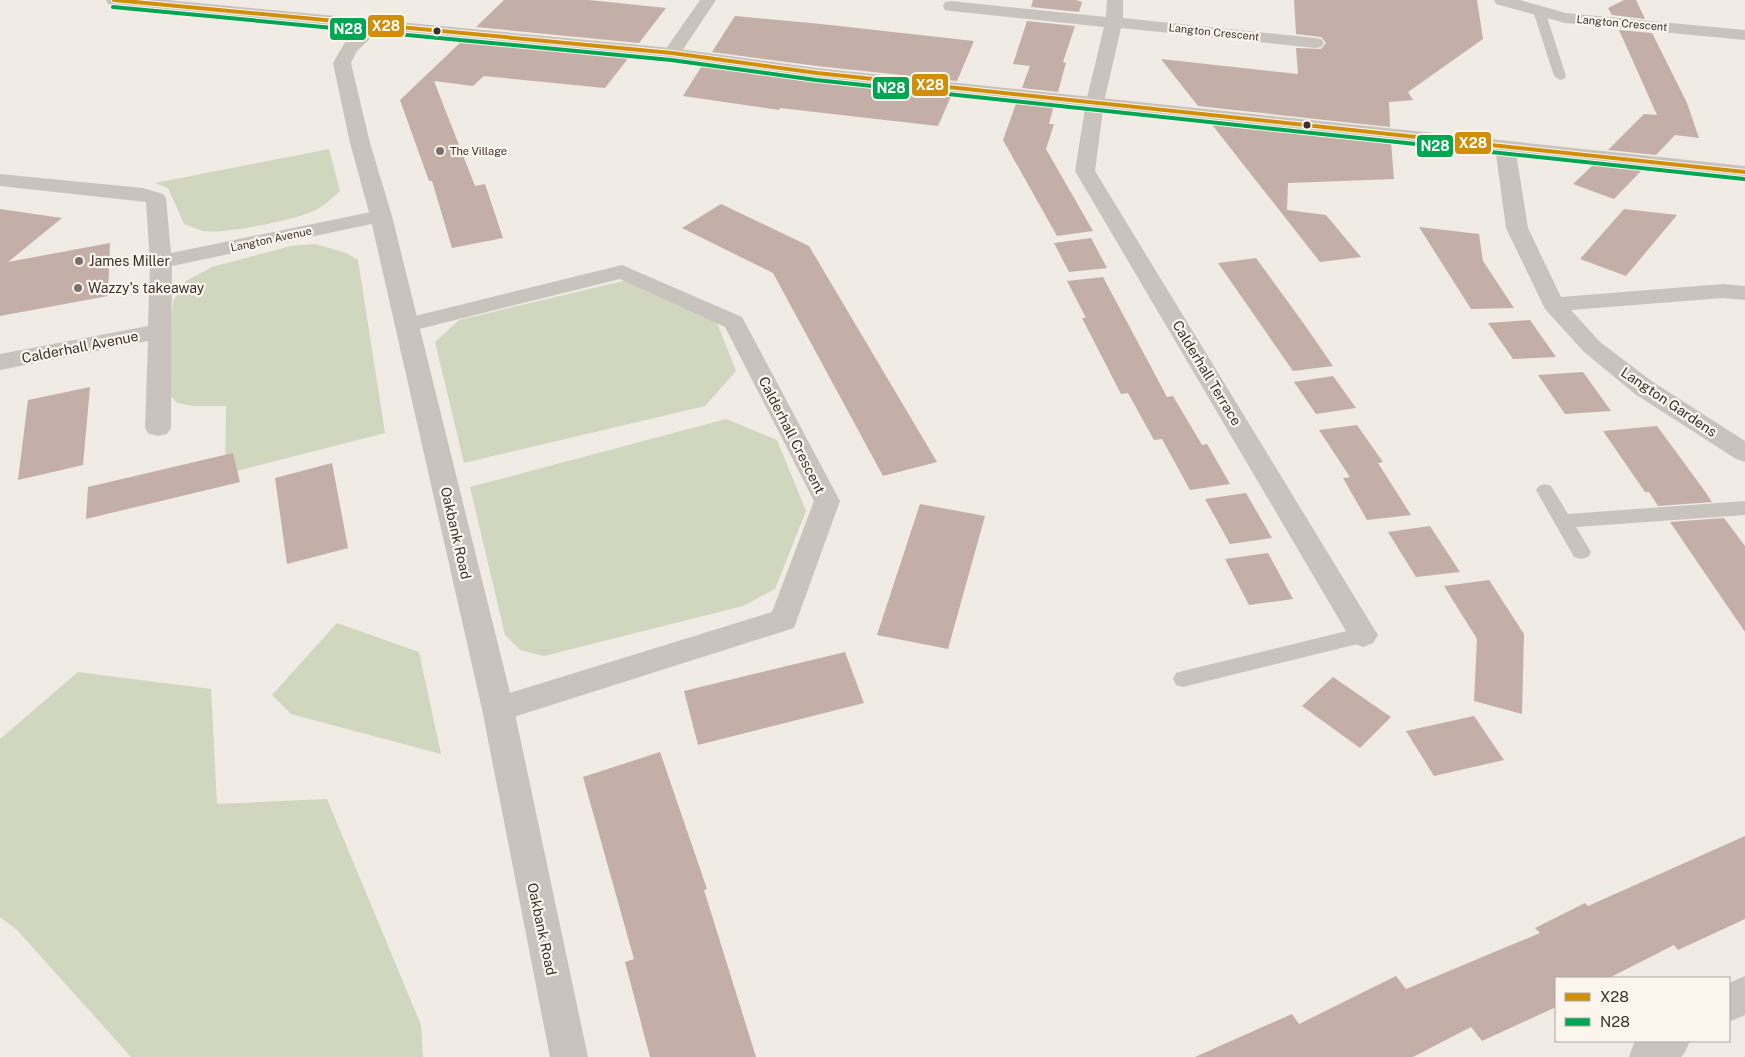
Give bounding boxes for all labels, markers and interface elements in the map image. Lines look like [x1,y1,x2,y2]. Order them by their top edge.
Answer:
street label: Langton Crescent [1576,13,1668,33]
line badge: X28 [367,14,405,38]
line badge: N28 [329,17,367,41]
text: X28 [372,18,400,34]
text: N28 [333,21,363,37]
street label: Langton Crescent [1168,21,1260,43]
unlabelled marker [432,26,442,36]
line badge: X28 [911,73,949,97]
line badge: N28 [872,76,910,100]
text: X28 [916,77,944,93]
text: N28 [876,80,906,96]
unlabelled marker [1302,120,1312,130]
line badge: X28 [1454,131,1492,155]
line badge: N28 [1416,134,1454,158]
text: X28 [1459,135,1487,151]
text: N28 [1420,138,1450,154]
marker: The Village [434,145,446,157]
place label: The Village [450,145,507,157]
street label: Langton Avenue [229,225,313,253]
place label: James Miller [89,253,170,269]
marker: James Miller [73,255,85,267]
place label: Wazzy's takeaway [88,280,205,296]
marker: Wazzy's takeaway [72,282,84,294]
street label: Calderhall Terrace [1169,318,1245,428]
street label: Calderhall Avenue [20,328,140,366]
street label: Langton Gardens [1618,364,1720,440]
street label: Calderhall Crescent [756,374,828,496]
street label: Oakbank Road [438,485,474,581]
street label: Oakbank Road [524,881,560,977]
legend [1555,977,1730,1042]
text: X28 [1600,988,1629,1005]
text: N28 [1600,1013,1630,1030]

